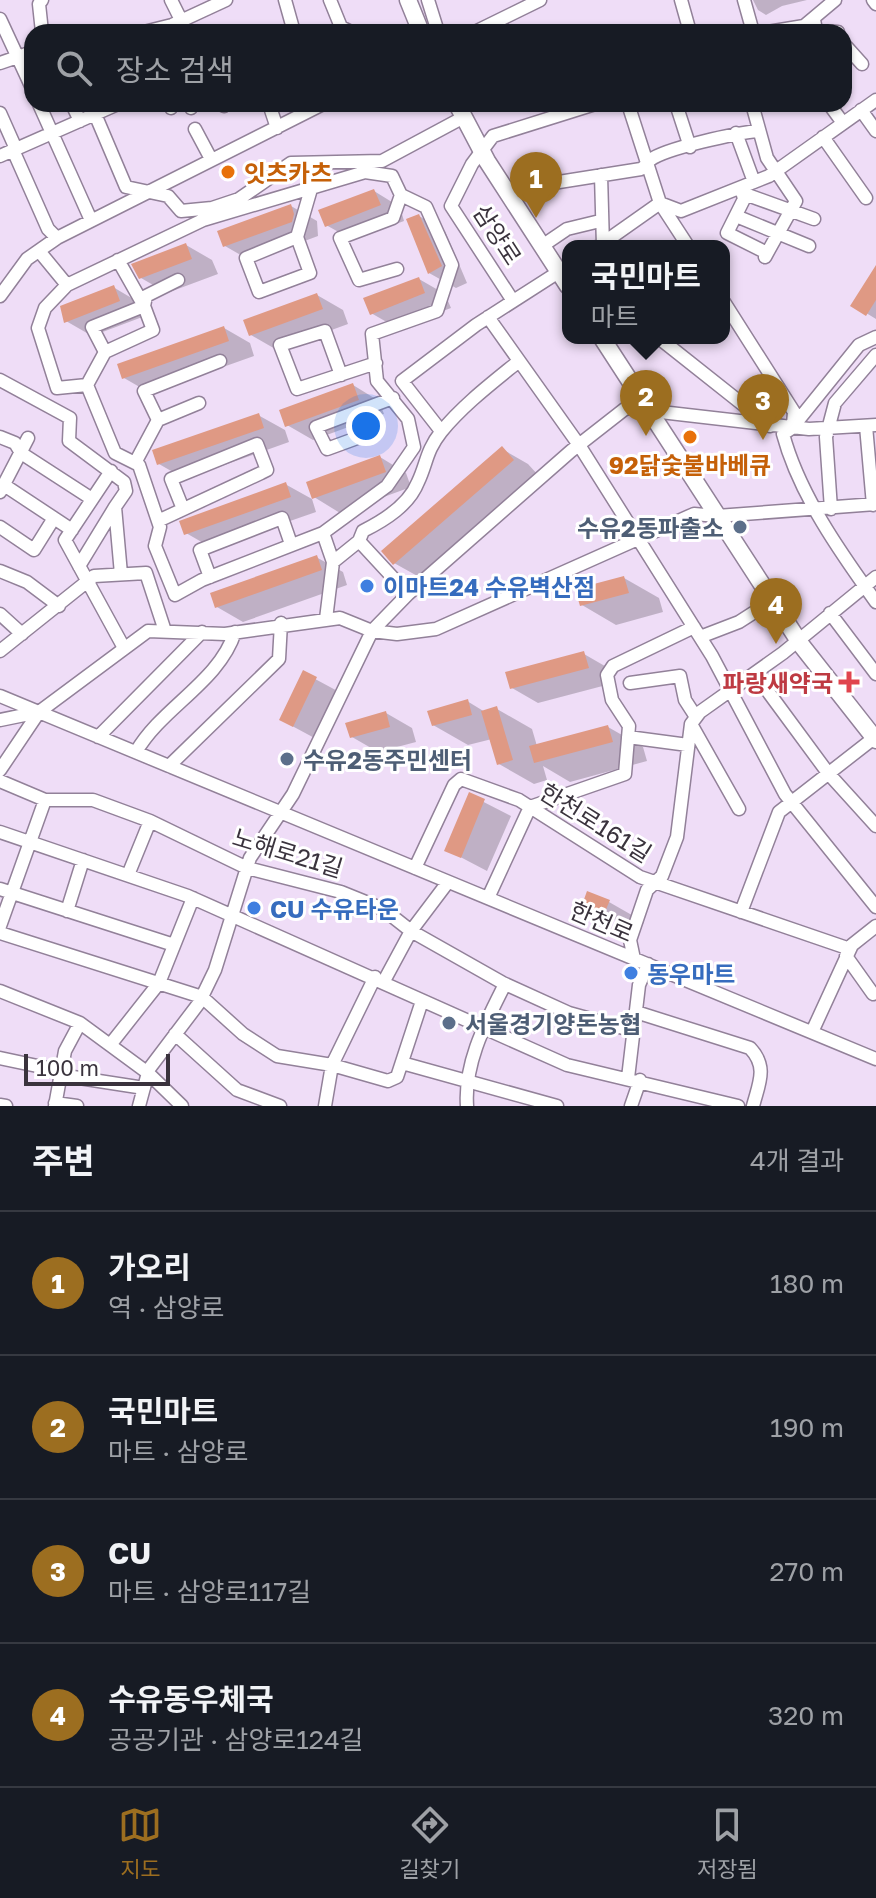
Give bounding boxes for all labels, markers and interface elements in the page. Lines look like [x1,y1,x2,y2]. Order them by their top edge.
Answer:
search box [24,24,852,112]
icon: search [52,46,96,90]
text: 장소 검색 [116,52,234,88]
pin: 1 [510,152,562,218]
place label: 잇츠카츠 [244,158,332,187]
marker: 잇츠카츠 [219,163,237,181]
street label: 삼양로 [468,198,528,270]
popup [562,240,730,344]
text: 국민마트 [591,258,701,294]
text: 마트 [591,301,639,332]
pin: 2 [620,370,672,436]
pin: 3 [737,374,789,440]
your location [346,406,386,446]
marker: 92닭숯불바베큐 [681,428,699,446]
place label: 92닭숯불바베큐 [609,450,771,479]
place label: 수유2동파출소 [577,513,724,542]
marker: 수유2동파출소 [731,518,749,536]
place label: 이마트24 수유벽산점 [383,572,595,601]
marker: 이마트24 수유벽산점 [358,577,376,595]
pin: 4 [750,578,802,644]
place label: 파랑새약국 [723,668,833,697]
marker: 파랑새약국 [840,673,858,691]
place label: 수유2동주민센터 [303,745,472,774]
marker: 수유2동주민센터 [278,750,296,768]
street label: 한천로161길 [535,776,657,868]
street label: 노해로21길 [229,821,347,883]
place label: CU 수유타운 [270,894,399,923]
street label: 한천로 [566,895,638,947]
marker: CU 수유타운 [245,899,263,917]
place label: 동우마트 [647,959,735,988]
marker: 동우마트 [622,964,640,982]
place label: 서울경기양돈농협 [465,1009,642,1038]
marker: 서울경기양돈농협 [440,1014,458,1032]
scale bar [24,1050,170,1086]
text: 100 m [36,1054,99,1081]
text: 주변 [32,1140,95,1180]
text: 4개 결과 [750,1145,844,1176]
text: 가오리 [108,1249,191,1285]
text: 1 [51,1268,65,1299]
text: 180 m [770,1268,844,1299]
text: 역 · 삼양로 [108,1292,224,1323]
text: 국민마트 [108,1393,218,1429]
text: 2 [50,1412,66,1443]
text: 190 m [770,1412,844,1443]
text: 마트 · 삼양로 [108,1436,248,1467]
text: CU [108,1535,151,1571]
text: 3 [50,1556,66,1587]
text: 270 m [770,1556,844,1587]
text: 마트 · 삼양로117길 [108,1576,311,1607]
text: 수유동우체국 [108,1681,274,1717]
text: 4 [50,1700,66,1731]
text: 320 m [768,1700,844,1731]
text: 공공기관 · 삼양로124길 [108,1724,364,1755]
tab: 지도 [118,1803,162,1883]
tab: 길찾기 [399,1803,460,1883]
tab: 저장됨 [697,1803,758,1883]

